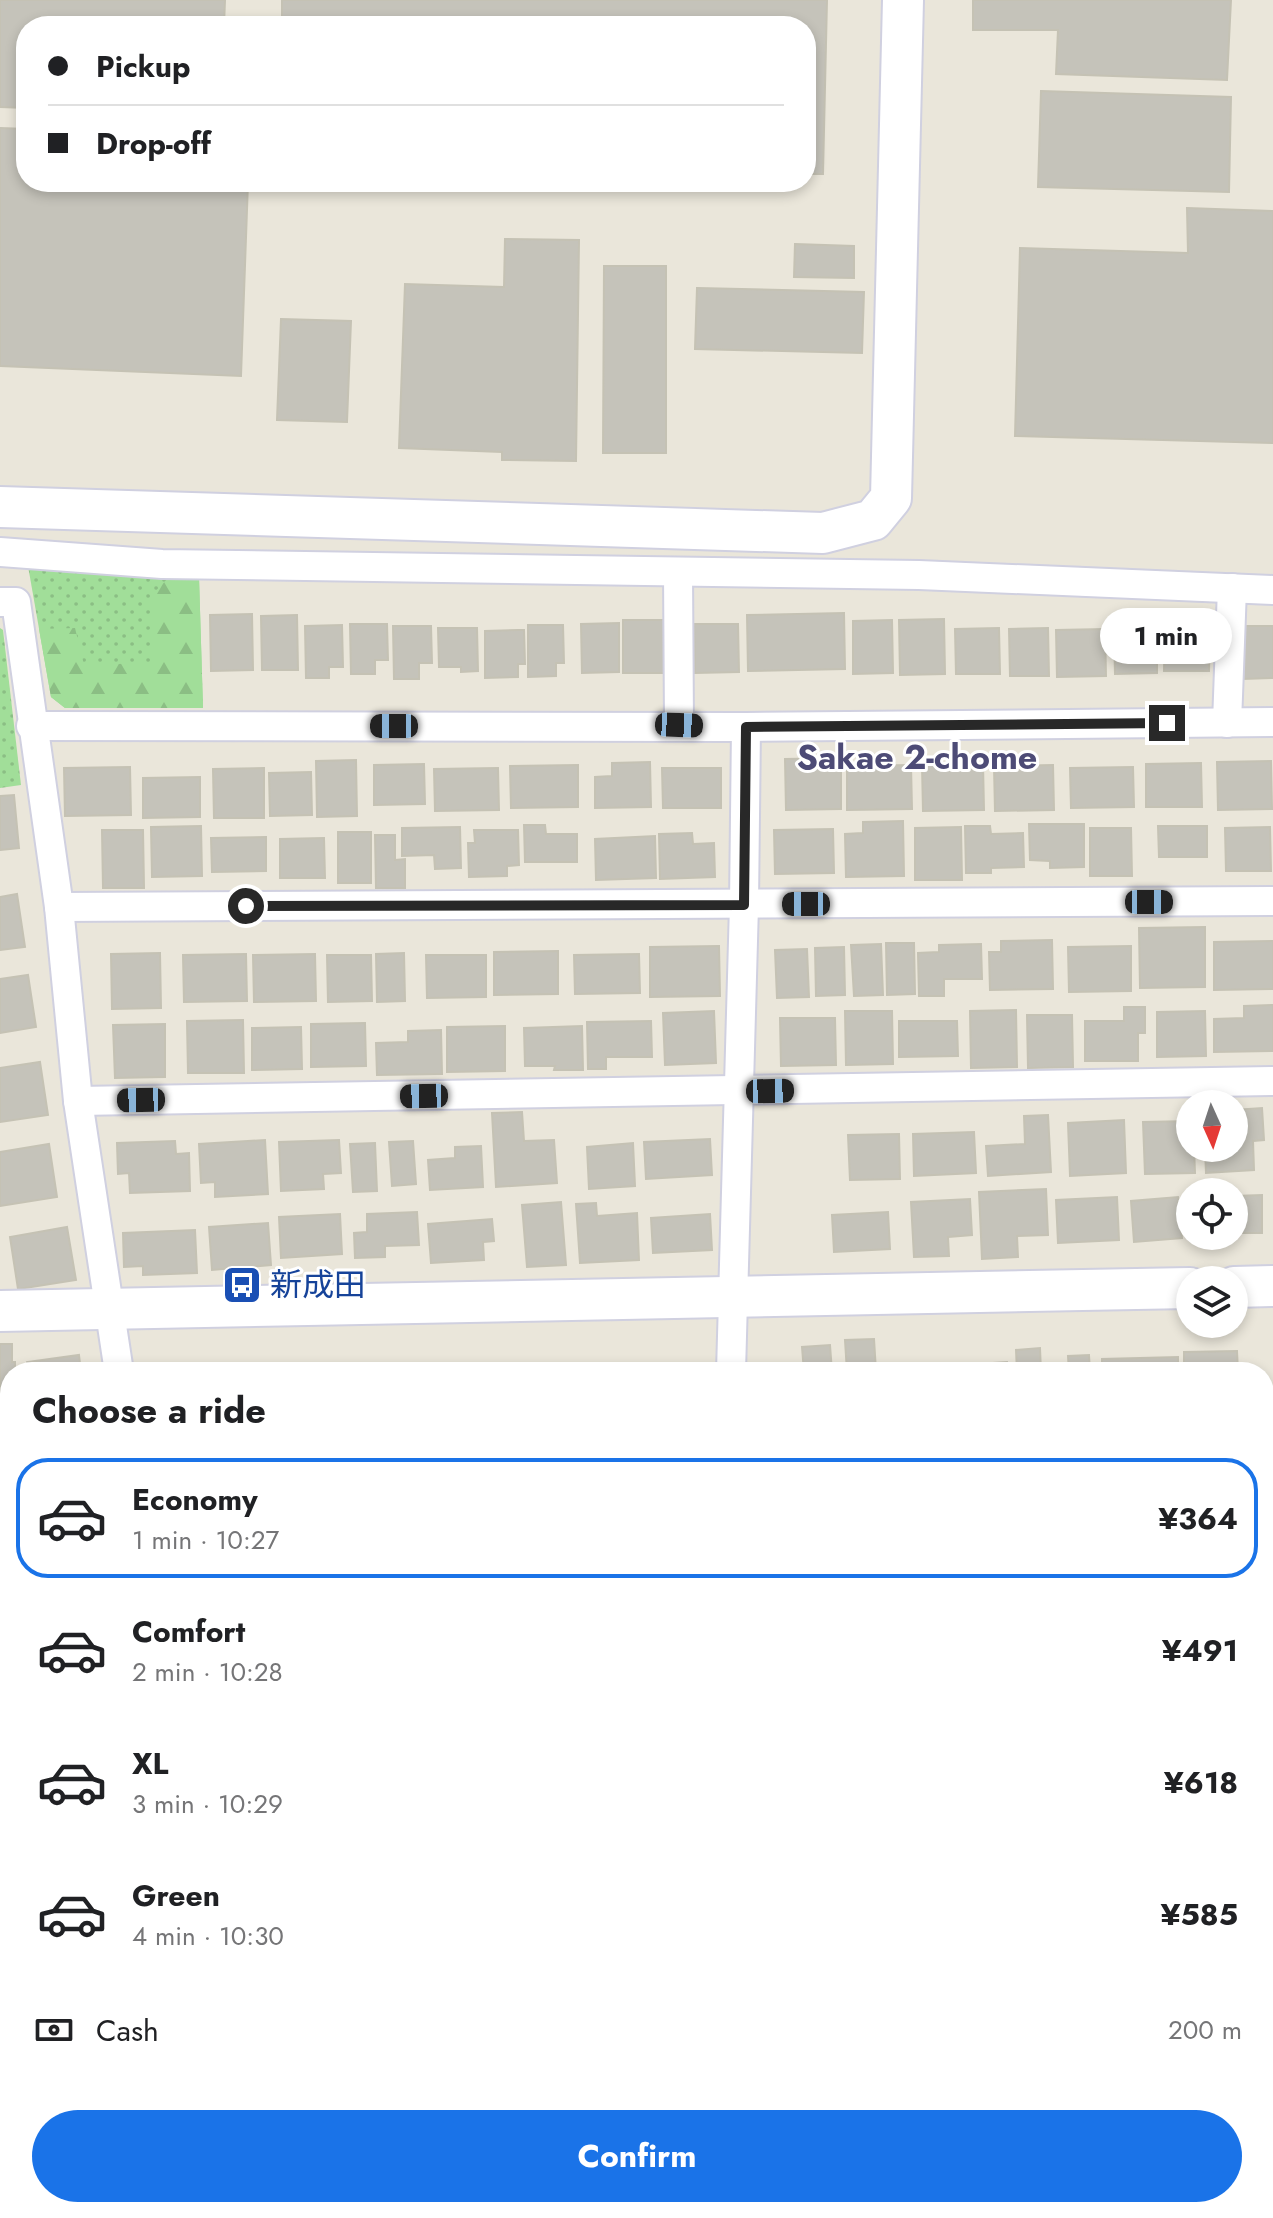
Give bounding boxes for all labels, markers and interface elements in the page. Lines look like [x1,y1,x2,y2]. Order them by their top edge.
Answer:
text: Pickup [96,45,191,88]
text: Drop-off [96,122,211,165]
callout: 1 min [1101,607,1233,663]
text: 1 min [1134,617,1198,655]
route end [1149,705,1185,741]
car [655,712,703,738]
car [370,714,418,738]
district label: Sakae 2-chome [797,733,1037,782]
route start [228,888,264,924]
car [1125,890,1173,914]
car [782,892,830,916]
car [746,1079,794,1103]
car [400,1084,448,1108]
car [117,1088,165,1112]
north arrow [1176,1090,1248,1162]
map controls [1176,1090,1248,1338]
button: locate [1176,1178,1248,1250]
place label: 新成田 [270,1262,366,1308]
bus stop icon: 新成田 [221,1264,263,1306]
button: layers [1176,1266,1248,1338]
text: Choose a ride [32,1384,266,1436]
text: Economy [132,1478,258,1521]
icon: car [36,1482,108,1554]
text: ¥364 [1158,1497,1238,1540]
text: 1 min · 10:27 [132,1521,279,1559]
text: Comfort [132,1610,245,1653]
icon: car [36,1614,108,1686]
text: ¥491 [1162,1629,1238,1672]
text: 2 min · 10:28 [132,1653,283,1691]
text: XL [132,1742,168,1785]
icon: car [36,1746,108,1818]
text: ¥618 [1164,1761,1238,1804]
text: 3 min · 10:29 [132,1785,283,1823]
text: Green [132,1874,220,1917]
icon: car [36,1878,108,1950]
text: ¥585 [1160,1893,1238,1936]
text: 4 min · 10:30 [132,1917,284,1955]
icon: cash [32,2008,76,2052]
text: Cash [96,2009,159,2052]
text: 200 m [1168,2011,1242,2049]
button: Confirm [32,2110,1242,2202]

